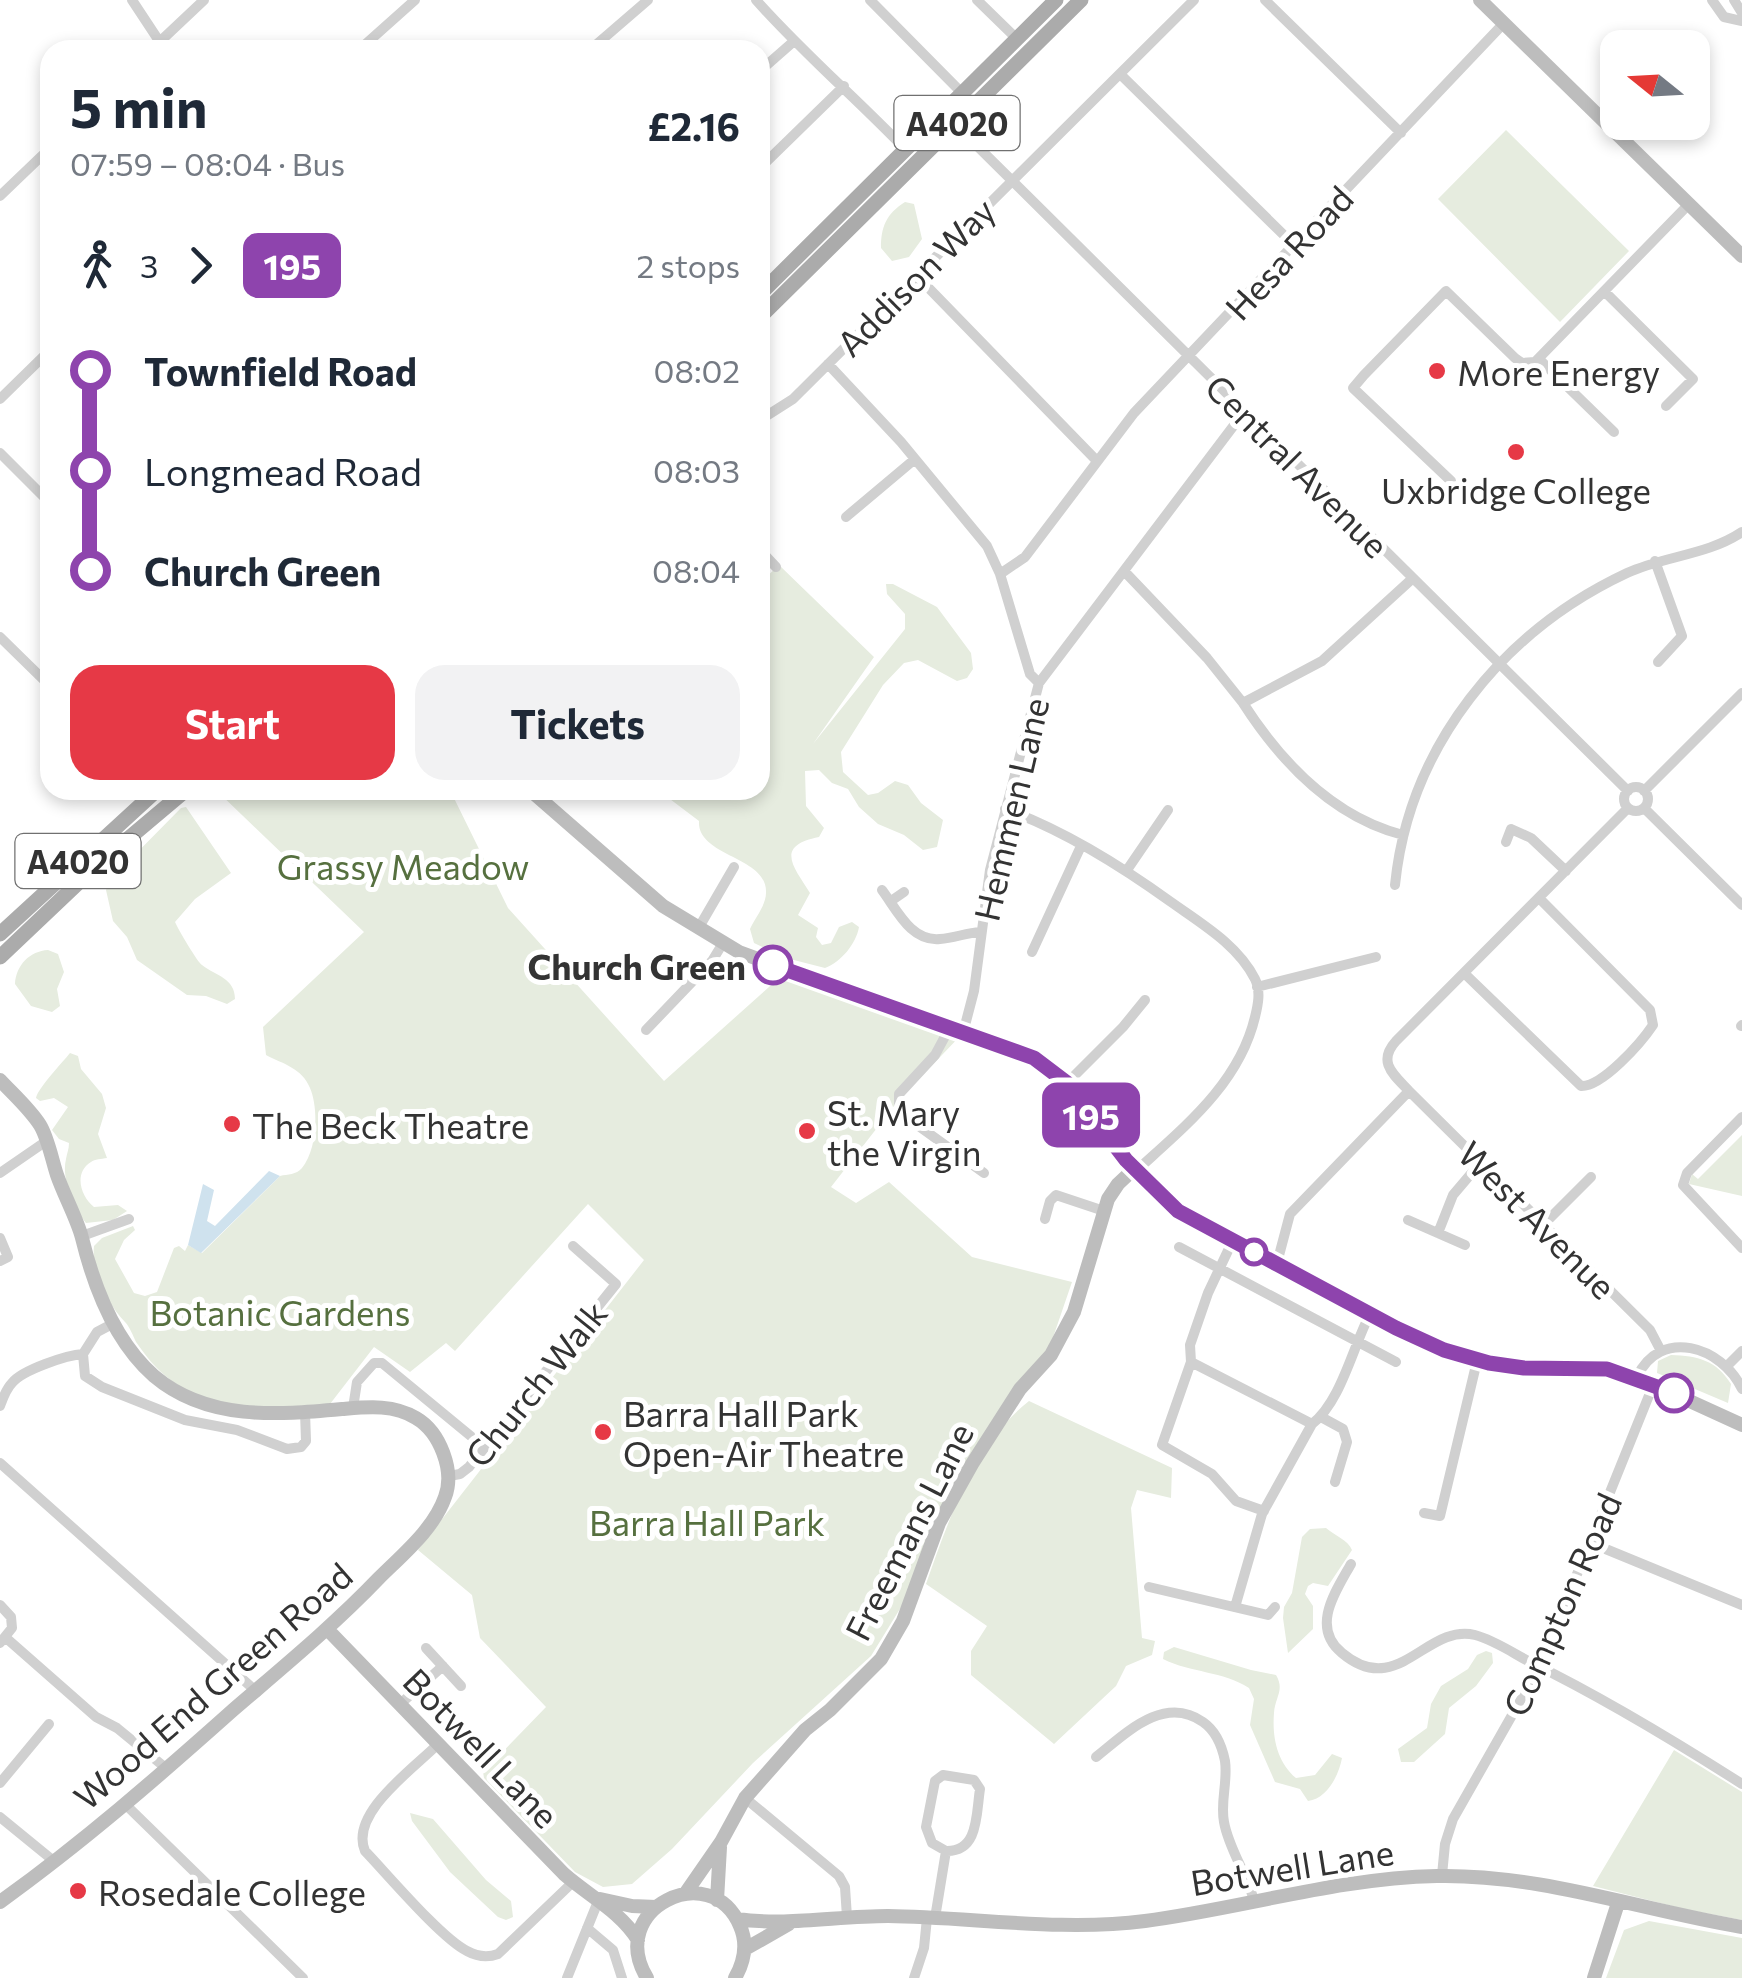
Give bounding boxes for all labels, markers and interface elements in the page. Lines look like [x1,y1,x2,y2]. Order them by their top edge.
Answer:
north arrow [1600,30,1710,140]
map controls [1600,30,1710,140]
text: 5 min [70,72,208,139]
road number: A4020 [894,96,1020,150]
text: £2.16 [647,102,740,149]
text: 07:59 – 08:04 · Bus [70,143,345,183]
street label: Hesa Road [1215,176,1361,328]
street label: Addison Way [827,188,1003,364]
icon: walk [70,238,125,293]
icon: forward [173,238,228,293]
text: 195 [263,244,321,287]
text: 3 [140,245,158,285]
text: 2 stops [636,245,740,285]
text: Townfield Road [144,347,417,394]
text: 08:02 [654,350,740,390]
place label: More Energy [1457,350,1660,393]
marker: More Energy [1426,360,1448,382]
street label: Central Avenue [1198,365,1398,565]
marker: Uxbridge College [1505,441,1527,463]
text: Longmead Road [144,447,422,494]
text: 08:03 [653,450,740,490]
place label: Uxbridge College [1381,468,1651,511]
text: Church Green [144,547,381,594]
text: 08:04 [652,550,740,590]
button: Start [70,665,395,780]
button: Tickets [415,665,740,780]
street label: Hemmen Lane [963,693,1057,925]
road number: A4020 [15,834,140,888]
park label: Grassy Meadow [277,844,529,887]
place label: Church Green [527,944,746,987]
marker: Church Green [754,946,792,984]
line badge: 195 [1034,1082,1148,1148]
place label: St. Mary the Virgin [827,1090,982,1173]
text: 195 [1062,1094,1120,1137]
place label: The Beck Theatre [252,1103,529,1146]
marker: The Beck Theatre [221,1113,243,1135]
marker: St. Mary the Virgin [796,1120,818,1142]
street label: West Avenue [1450,1131,1626,1307]
unlabelled marker [1241,1239,1267,1265]
park label: Botanic Gardens [150,1290,410,1333]
street label: Church Walk [455,1291,615,1475]
unlabelled marker [1655,1374,1693,1412]
place label: Barra Hall Park Open-Air Theatre [623,1391,904,1474]
street label: Freemans Lane [835,1415,981,1647]
marker: Barra Hall Park Open-Air Theatre [592,1421,614,1443]
street label: Compton Road [1493,1486,1629,1722]
park label: Barra Hall Park [589,1500,825,1543]
street label: Wood End Green Road [64,1553,360,1817]
street label: Botwell Lane [395,1658,569,1836]
street label: Botwell Lane [1187,1829,1397,1903]
place label: Rosedale College [98,1870,366,1913]
marker: Rosedale College [67,1880,89,1902]

